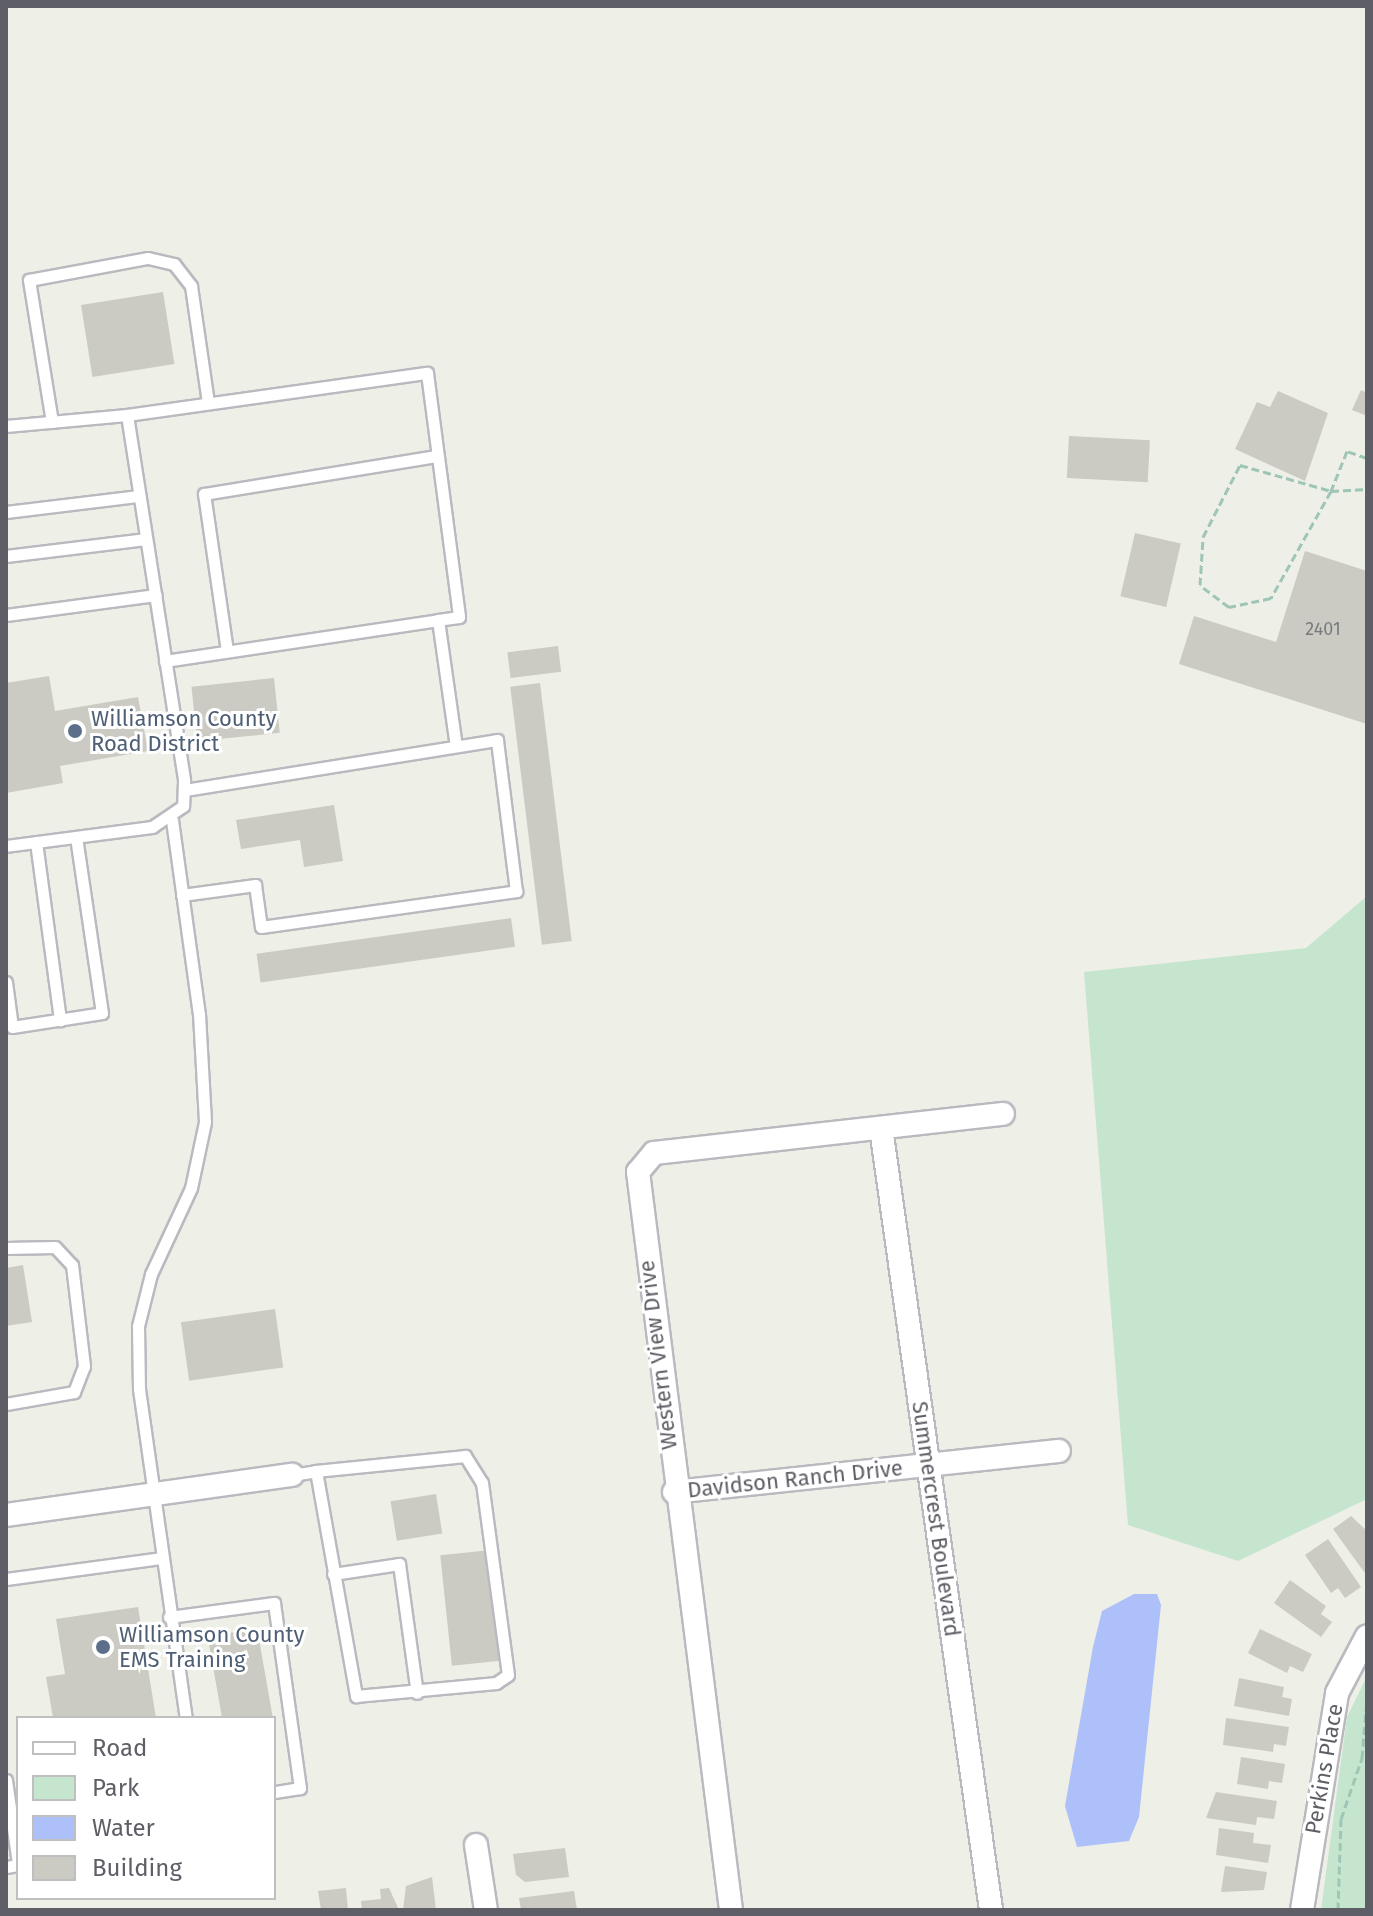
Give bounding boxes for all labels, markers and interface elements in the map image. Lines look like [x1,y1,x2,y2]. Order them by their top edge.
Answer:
house number: 2401 [1305,618,1341,640]
place label: Williamson County Road District [91,705,276,756]
marker: Williamson County Road District [66,722,84,740]
street label: Western View Drive [633,1259,683,1451]
street label: Summercrest Boulevard [906,1400,966,1638]
street label: Davidson Ranch Drive [686,1455,904,1503]
place label: Williamson County EMS Training [119,1621,304,1672]
marker: Williamson County EMS Training [94,1638,112,1656]
street label: Perkins Place [1300,1702,1348,1836]
legend [16,1716,276,1900]
text: Road [92,1734,147,1762]
text: Park [92,1774,139,1802]
text: Water [92,1814,155,1842]
text: Building [92,1854,182,1882]

